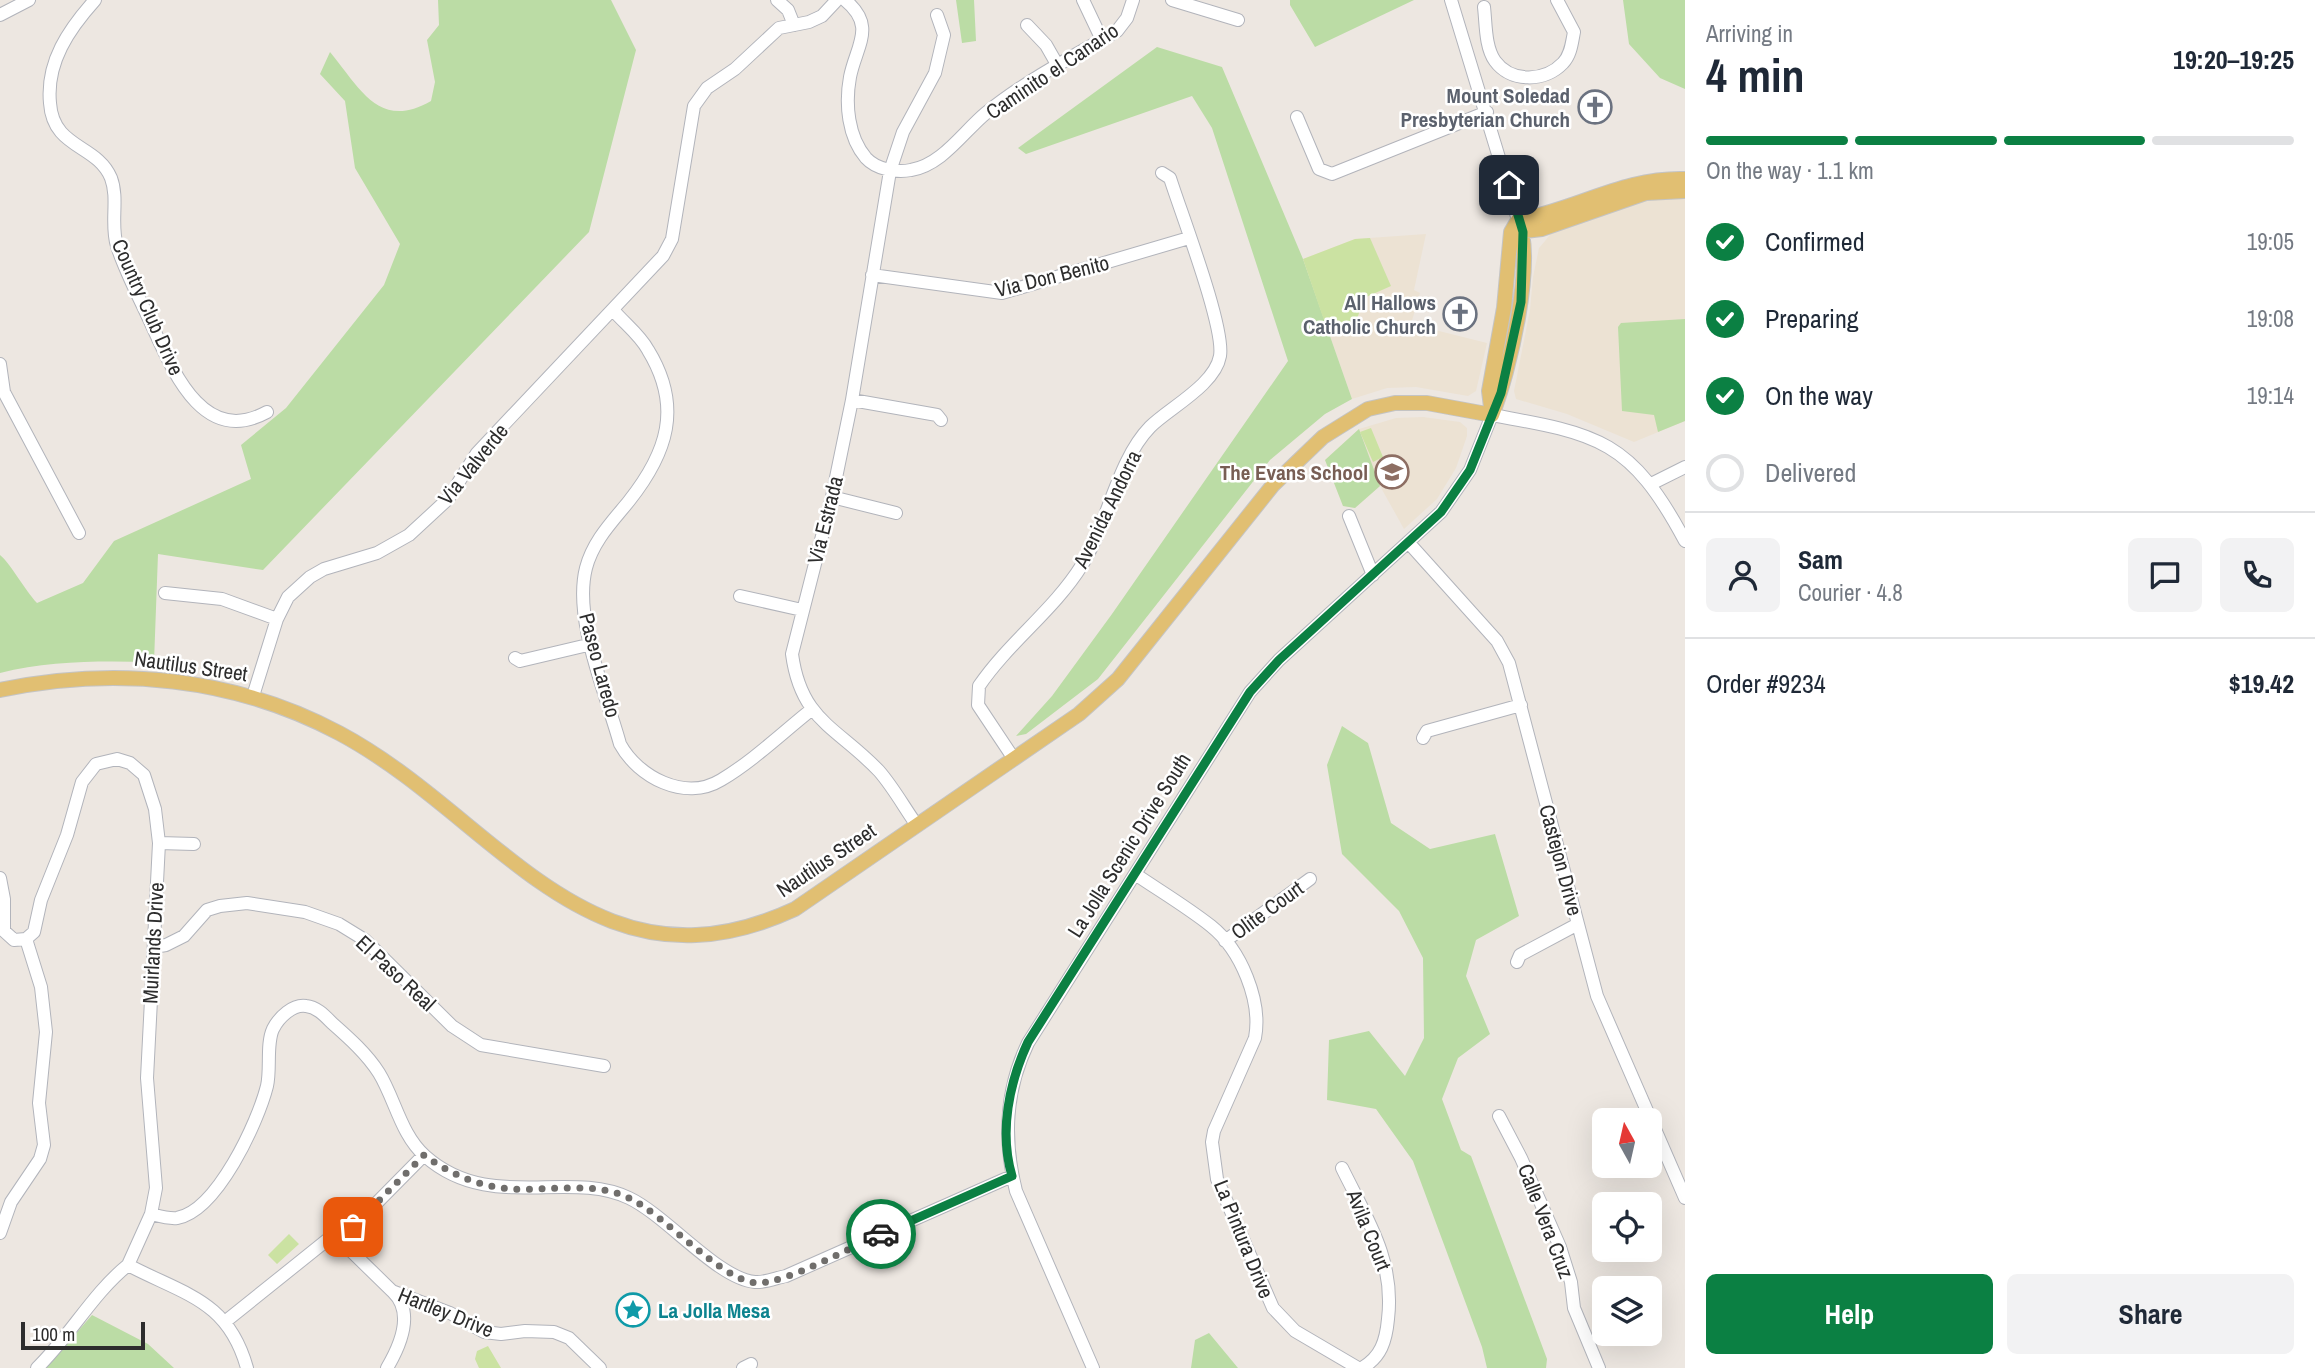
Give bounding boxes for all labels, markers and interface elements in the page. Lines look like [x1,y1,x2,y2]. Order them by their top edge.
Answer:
street label: Caminito el Canario [980,16,1124,126]
text: Arriving in [1706,18,1793,49]
text: 19:20–19:25 [2173,42,2294,77]
text: 4 min [1706,44,1805,106]
place label: Mount Soledad Presbyterian Church [1401,81,1570,134]
church icon: Mount Soledad Presbyterian Church [1576,88,1614,126]
pin [1479,155,1539,215]
text: On the way · 1.1 km [1706,155,1874,186]
icon: home [1490,166,1528,204]
icon: check [1706,223,1744,261]
text: Confirmed [1765,224,1865,259]
text: 19:05 [2247,226,2294,257]
street label: Country Club Drive [105,234,191,380]
street label: Via Don Benito [992,248,1112,304]
place label: All Hallows Catholic Church [1303,288,1436,341]
church icon: All Hallows Catholic Church [1441,295,1479,333]
icon: check [1706,300,1744,338]
text: Preparing [1765,301,1859,336]
text: 19:08 [2247,303,2294,334]
icon: check [1706,377,1744,415]
text: On the way [1765,378,1873,413]
text: 19:14 [2247,380,2294,411]
street label: Via Valverde [431,417,515,511]
street label: Avenida Andorra [1065,445,1148,574]
school or university icon: The Evans School [1373,453,1411,491]
text: Delivered [1765,455,1856,490]
place label: The Evans School [1220,458,1368,487]
street label: Via Estrada [800,473,850,567]
button: person [1706,538,1780,612]
button: chat [2128,538,2202,612]
button: phone [2220,538,2294,612]
text: Sam [1798,542,1843,577]
text: Courier · 4.8 [1798,577,1903,608]
street label: Paseo Laredo [572,609,628,721]
street label: Nautilus Street [133,644,250,688]
text: Order #9234 [1706,666,1826,701]
text: $19.42 [2229,666,2294,701]
street label: La Jolla Scenic Drive South [1060,747,1198,943]
street label: Castejon Drive [1532,801,1590,919]
street label: Nautilus Street [771,816,881,904]
street label: Olite Court [1225,874,1309,946]
street label: Muirlands Drive [135,882,171,1004]
street label: El Paso Real [350,928,442,1018]
north arrow [1592,1108,1662,1178]
map controls [1592,1108,1662,1346]
street label: Calle Vera Cruz [1511,1160,1581,1283]
street label: La Pintura Drive [1207,1175,1281,1303]
street label: Avila Court [1339,1184,1398,1275]
button: locate [1592,1192,1662,1262]
pin [323,1197,383,1257]
courier [846,1199,916,1269]
icon: bag [334,1208,372,1246]
icon: car [862,1215,900,1253]
button: Help [1706,1274,1993,1354]
button: Share [2007,1274,2294,1354]
button: layers [1592,1276,1662,1346]
street label: Hartley Drive [394,1280,498,1344]
place icon: La Jolla Mesa [614,1291,652,1329]
place label: La Jolla Mesa [658,1296,770,1325]
scale bar [21,1319,145,1351]
text: 100 m [32,1321,75,1347]

